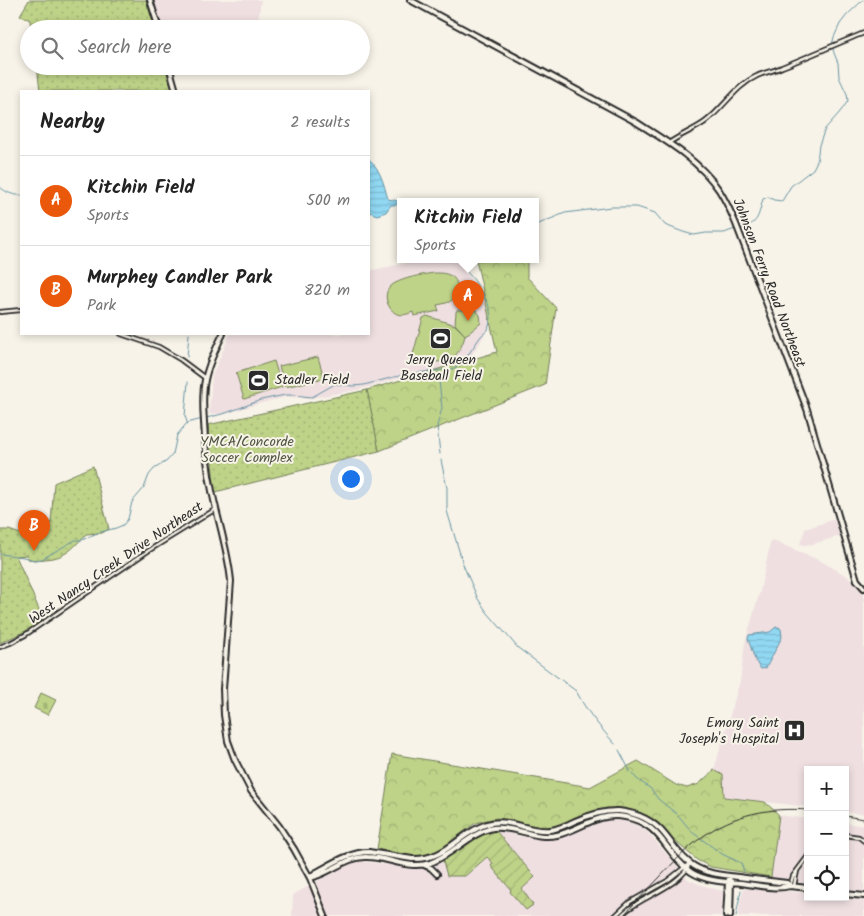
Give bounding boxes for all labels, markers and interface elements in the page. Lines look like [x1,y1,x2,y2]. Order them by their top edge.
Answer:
search box [20,20,370,75]
text: Search here [78,33,172,63]
icon: search [38,34,66,62]
text: Nearby [40,106,105,139]
text: 2 results [290,110,350,135]
text: Kitchin Field [87,173,195,203]
text: A [51,188,61,213]
text: 500 m [306,188,350,213]
street label: Johnson Ferry Road Northeast [727,195,812,371]
popup [397,198,539,263]
text: Sports [87,203,129,228]
text: Kitchin Field [414,203,522,233]
text: Sports [414,233,456,258]
text: Murphey Candler Park [87,263,272,293]
text: B [51,278,61,303]
text: 820 m [304,278,350,303]
pin: A [452,280,484,321]
text: Park [87,293,116,318]
sports icon: Jerry Queen Baseball Field [429,326,453,350]
place label: Jerry Queen Baseball Field [400,349,483,387]
sports icon: Stadler Field [247,368,271,392]
place label: Stadler Field [275,369,350,391]
park label: YMCA/Concorde Soccer Complex [200,431,295,469]
your location [338,466,364,492]
street label: West Nancy Creek Drive Northeast [24,496,208,630]
pin: B [18,510,50,551]
place label: Emory Saint Joseph's Hospital [679,712,780,750]
hospital icon: Emory Saint Joseph's Hospital [783,719,807,743]
map controls [804,766,849,901]
button: + [804,766,849,811]
button: − [804,811,849,856]
button: locate [804,856,849,901]

